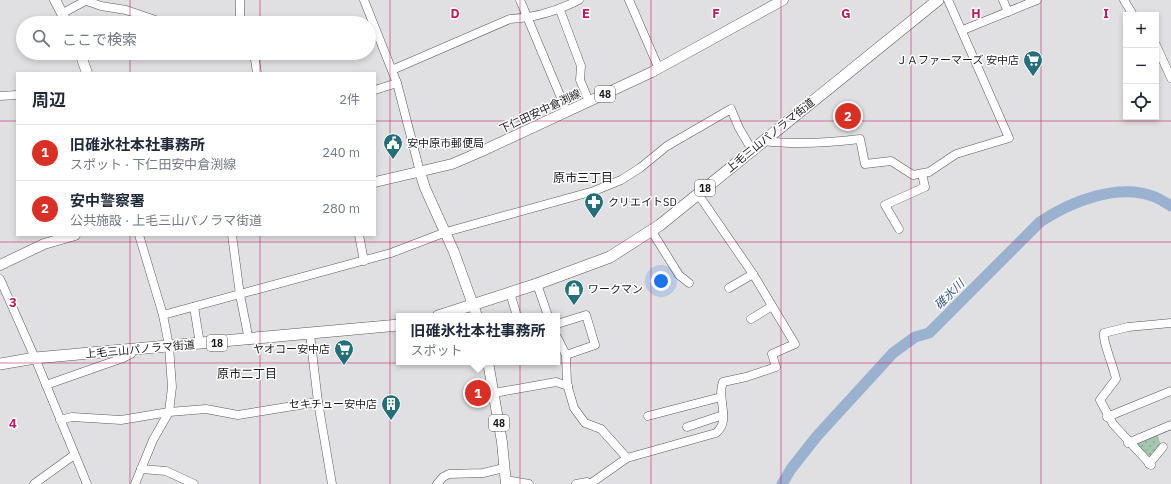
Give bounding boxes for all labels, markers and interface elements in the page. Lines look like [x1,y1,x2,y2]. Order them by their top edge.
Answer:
text: D [450,5,460,22]
text: E [582,5,590,22]
text: F [712,5,720,22]
text: G [841,5,851,22]
text: H [971,5,981,22]
text: I [1103,5,1109,22]
map controls [1123,12,1159,120]
button: + [1123,12,1159,48]
search box [16,16,376,60]
icon: search [30,27,52,49]
text: ここで検索 [62,30,137,49]
button: − [1123,48,1159,84]
supermarket icon: ＪＡファーマーズ 安中店 [1022,49,1044,77]
place label: ＪＡファーマーズ 安中店 [896,53,1019,67]
button: locate [1123,84,1159,120]
street label: 下仁田安中倉渕線 [497,86,583,136]
road number: 48 [595,86,615,102]
text: 周辺 [32,89,66,111]
text: 2件 [339,91,360,108]
street label: 上毛三山パノラマ街道 [723,95,817,175]
pin: 2 [835,101,861,131]
public building icon: 安中原市郵便局 [382,132,404,160]
text: 旧碓氷社本社事務所 [70,135,205,154]
place label: 安中原市郵便局 [407,136,484,150]
text: 1 [41,144,49,161]
text: 240 m [322,144,360,161]
text: スポット · 下仁田安中倉渕線 [70,156,236,173]
district label: 原市三丁目 [553,170,613,185]
road number: 18 [695,180,715,196]
text: 安中警察署 [70,191,145,210]
pharmacy icon: クリエイトSD [583,191,605,219]
place label: クリエイトSD [608,195,677,209]
text: 2 [41,200,49,217]
text: 280 m [322,200,360,217]
text: 公共施設 · 上毛三山パノラマ街道 [70,212,262,229]
your location [651,271,671,291]
water label: 碓氷川 [931,275,968,312]
shop icon: ワークマン [563,278,585,306]
place label: ワークマン [588,282,643,296]
text: 3 [9,294,17,311]
popup [396,313,560,365]
text: 旧碓氷社本社事務所 [410,321,546,340]
road number: 18 [207,335,227,351]
street label: 上毛三山パノラマ街道 [85,337,195,361]
supermarket icon: ヤオコー安中店 [333,338,355,366]
place label: ヤオコー安中店 [253,342,330,356]
text: スポット [410,342,463,359]
district label: 原市二丁目 [217,366,277,381]
pin: 1 [465,378,491,408]
building icon: セキチュー安中店 [380,393,402,421]
place label: セキチュー安中店 [289,397,377,411]
text: 4 [9,415,17,432]
road number: 48 [489,415,509,431]

